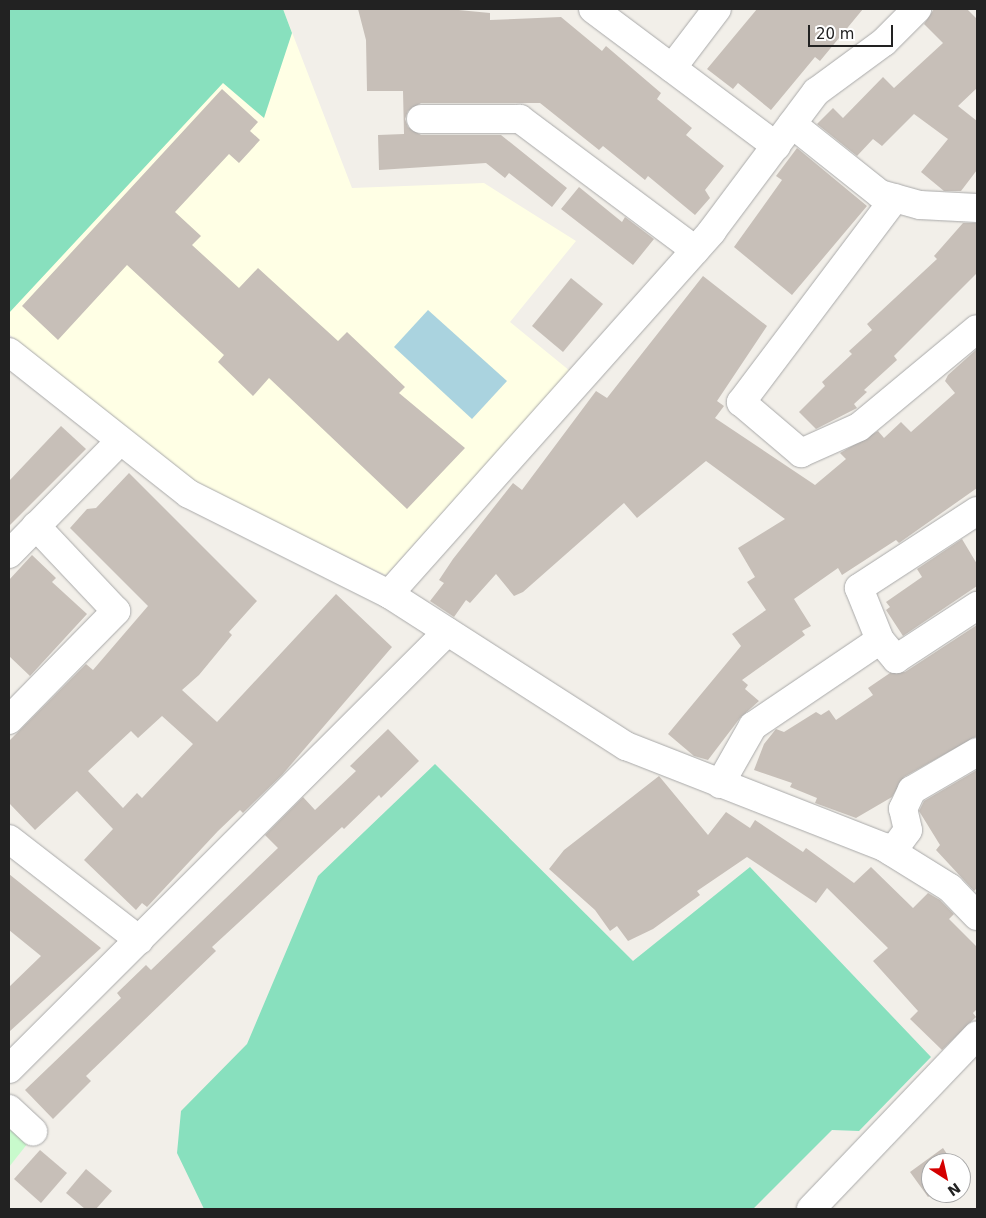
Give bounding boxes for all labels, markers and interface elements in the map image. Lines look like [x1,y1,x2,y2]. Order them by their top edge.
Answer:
scale bar [811,15,896,47]
text: 20 m [816,25,854,43]
north arrow [921,1153,971,1203]
text: N [945,1180,963,1199]

